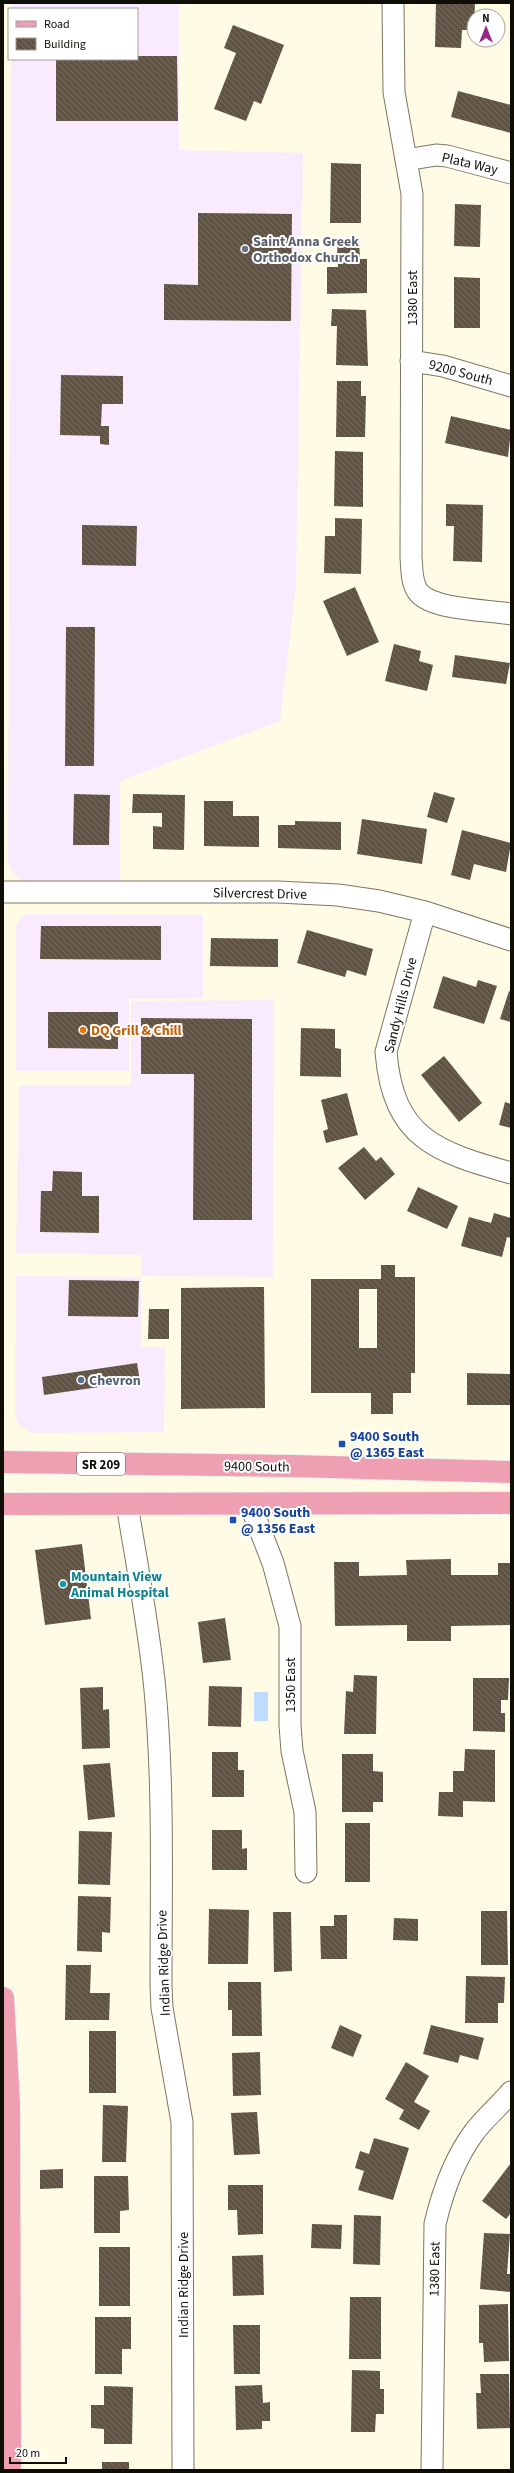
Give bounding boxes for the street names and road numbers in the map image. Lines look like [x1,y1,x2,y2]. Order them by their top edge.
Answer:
street label: Plata Way [440,148,500,180]
street label: 1380 East [403,270,423,326]
street label: 9200 South [426,355,495,391]
street label: Silvercrest Drive [213,883,307,905]
street label: Sandy Hills Drive [379,955,423,1055]
road number: SR 209 [77,1453,125,1475]
street label: 9400 South [224,1456,290,1478]
street label: 1350 East [281,1657,301,1713]
street label: Indian Ridge Drive [152,1909,176,2016]
street label: Indian Ridge Drive [174,2232,194,2338]
street label: 1380 East [425,2241,445,2297]

